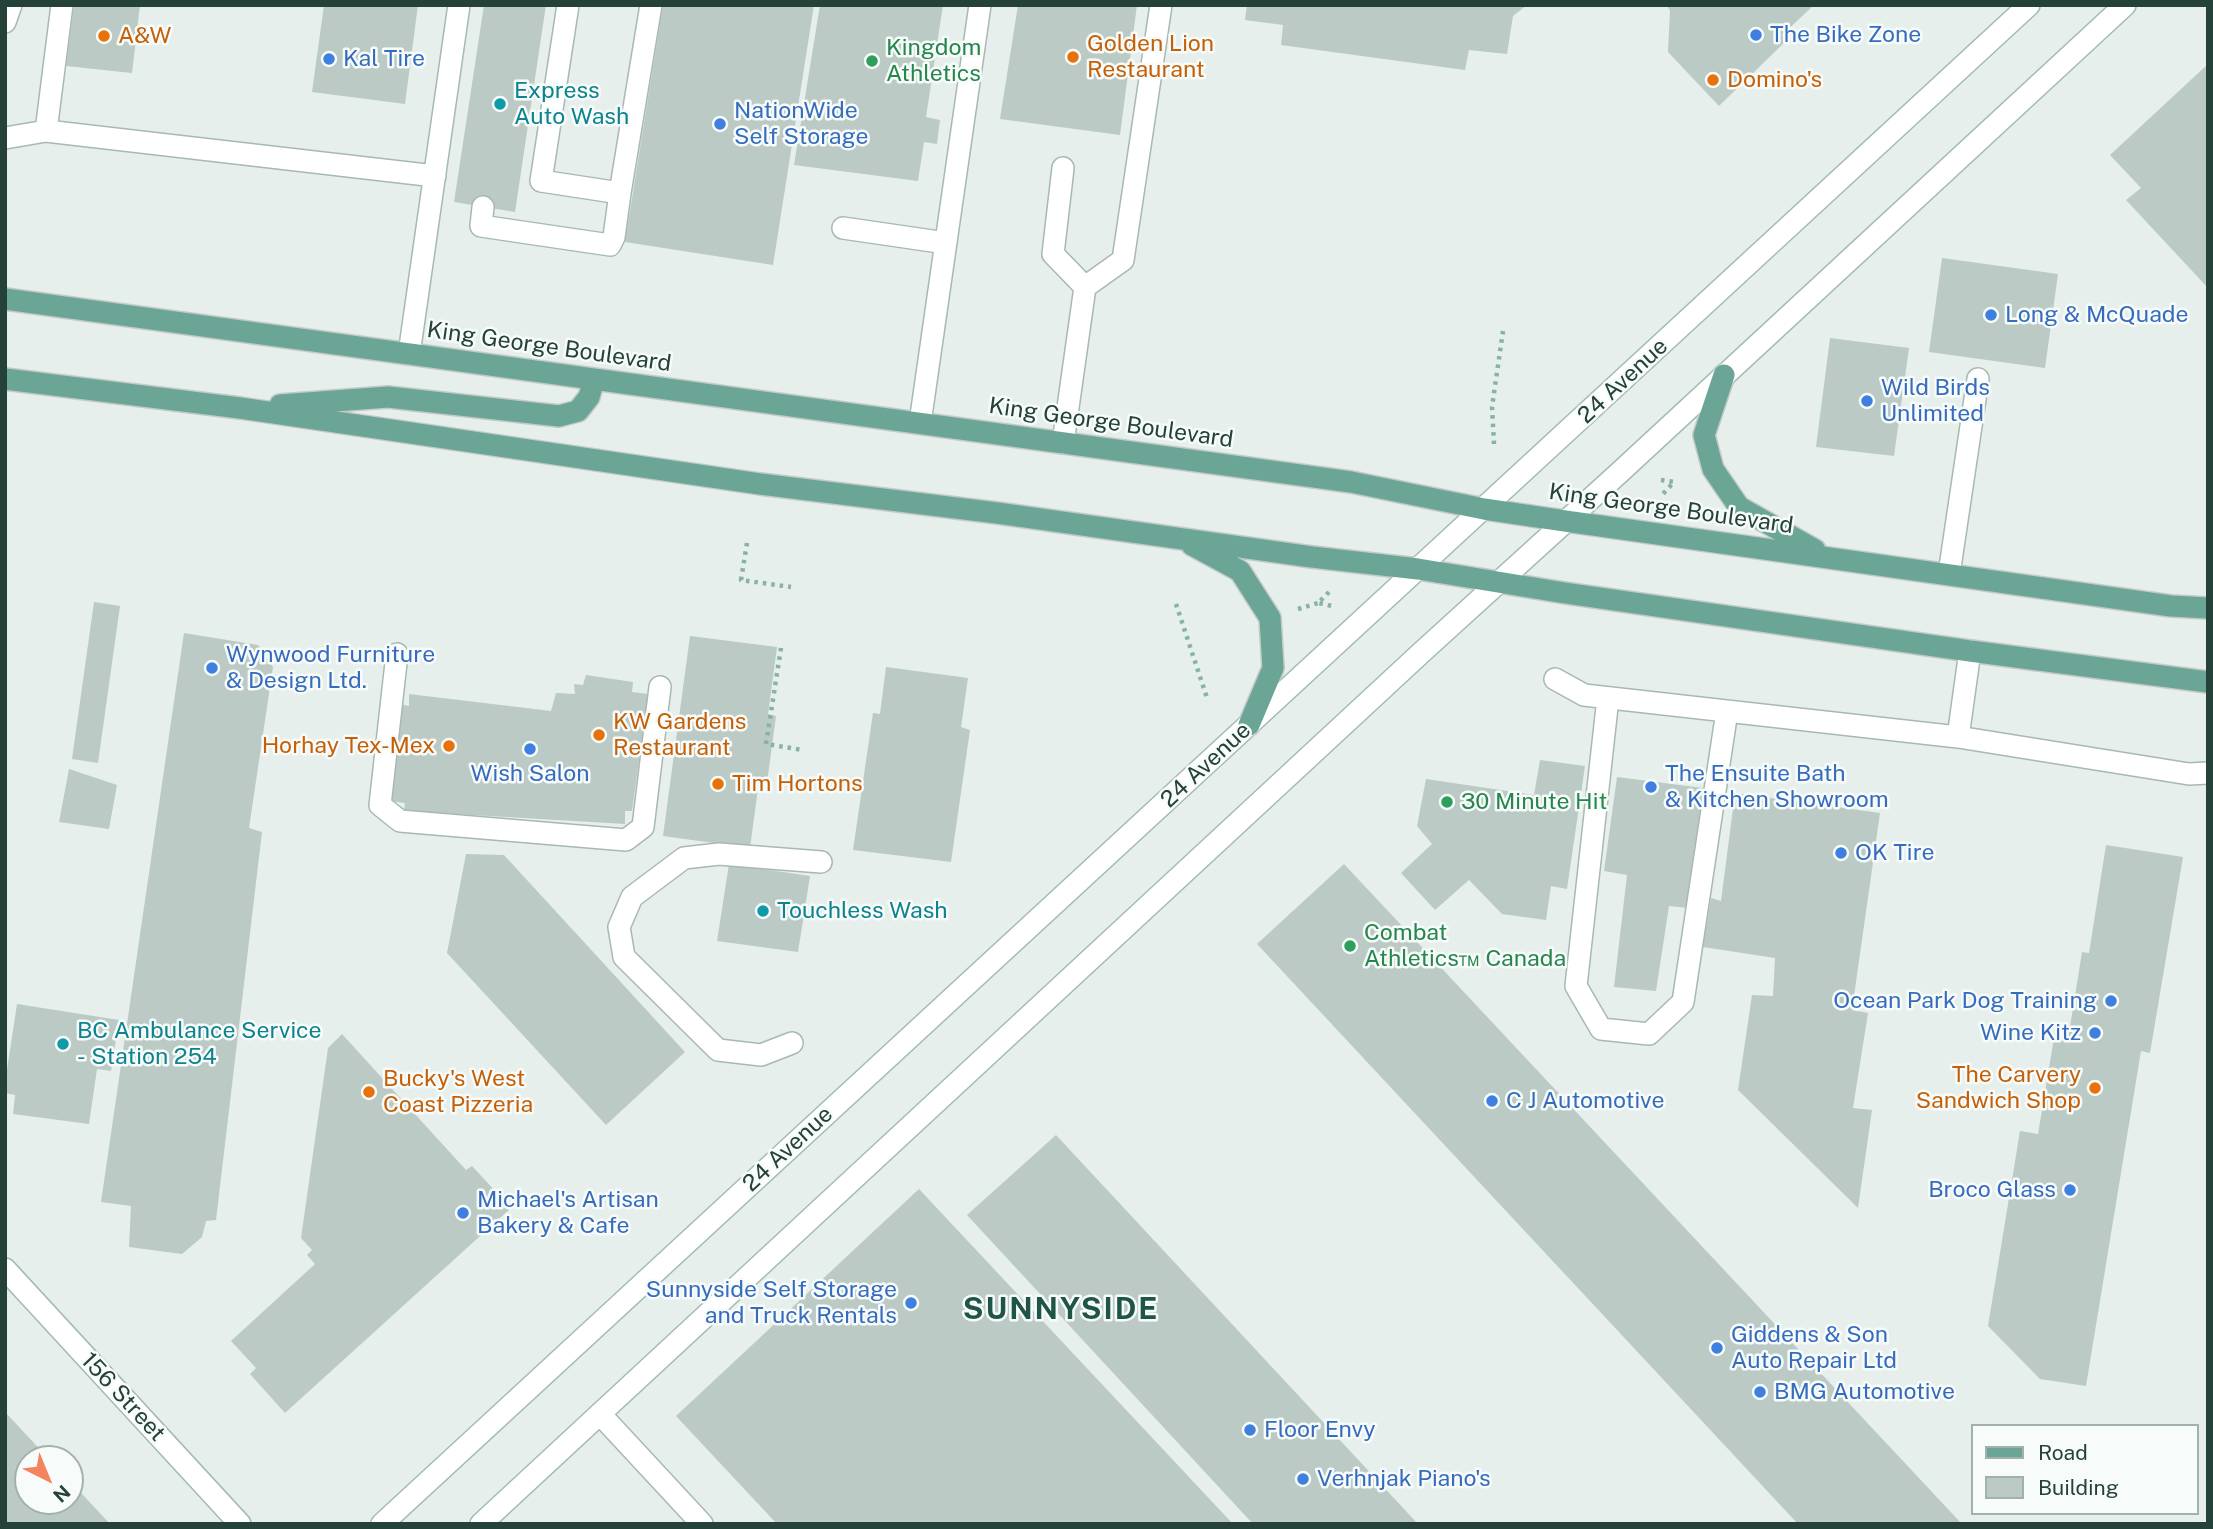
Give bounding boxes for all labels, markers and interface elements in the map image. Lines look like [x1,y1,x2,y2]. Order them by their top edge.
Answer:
place label: The Bike Zone [1770,21,1921,49]
place label: A&W [118,22,172,50]
marker: The Bike Zone [1748,27,1764,43]
marker: A&W [96,28,112,44]
place label: Golden Lion Restaurant [1087,30,1214,84]
place label: Kingdom Athletics [886,34,981,88]
place label: Kal Tire [343,45,425,73]
marker: Golden Lion Restaurant [1065,49,1081,65]
marker: Kal Tire [321,51,337,67]
marker: Kingdom Athletics [864,53,880,69]
place label: Domino's [1727,66,1822,94]
marker: Domino's [1705,72,1721,88]
place label: Express Auto Wash [514,77,629,131]
marker: Express Auto Wash [492,96,508,112]
place label: NationWide Self Storage [734,97,868,151]
marker: NationWide Self Storage [712,116,728,132]
place label: Long & McQuade [2005,301,2189,329]
marker: Long & McQuade [1983,307,1999,323]
street label: King George Boulevard [425,316,673,378]
street label: 24 Avenue [1572,332,1674,430]
place label: Wild Birds Unlimited [1881,374,1990,428]
street label: King George Boulevard [987,392,1235,454]
marker: Wild Birds Unlimited [1859,393,1875,409]
street label: King George Boulevard [1547,478,1795,540]
place label: Wynwood Furniture & Design Ltd. [226,641,435,695]
marker: Wynwood Furniture & Design Ltd. [204,660,220,676]
place label: KW Gardens Restaurant [613,708,746,762]
street label: 24 Avenue [1155,716,1257,814]
marker: KW Gardens Restaurant [591,727,607,743]
place label: Horhay Tex-Mex [262,732,435,760]
marker: Horhay Tex-Mex [441,738,457,754]
marker: Wish Salon [522,741,538,757]
place label: Wish Salon [471,760,589,788]
place label: The Ensuite Bath & Kitchen Showroom [1665,760,1889,814]
place label: Tim Hortons [732,770,863,798]
marker: Tim Hortons [710,776,726,792]
marker: The Ensuite Bath & Kitchen Showroom [1643,779,1659,795]
place label: 30 Minute Hit [1461,788,1607,816]
marker: 30 Minute Hit [1439,794,1455,810]
place label: OK Tire [1855,839,1934,867]
marker: OK Tire [1833,845,1849,861]
place label: Touchless Wash [777,897,948,925]
marker: Touchless Wash [755,903,771,919]
place label: Combat Athletics™ Canada [1364,919,1566,973]
marker: Combat Athletics™ Canada [1342,938,1358,954]
place label: Ocean Park Dog Training [1833,987,2097,1015]
marker: Ocean Park Dog Training [2103,993,2119,1009]
place label: BC Ambulance Service - Station 254 [77,1017,322,1071]
place label: Wine Kitz [1980,1019,2081,1047]
marker: Wine Kitz [2087,1025,2103,1041]
marker: BC Ambulance Service - Station 254 [55,1036,71,1052]
place label: The Carvery Sandwich Shop [1916,1061,2081,1115]
place label: Bucky's West Coast Pizzeria [383,1065,533,1119]
marker: The Carvery Sandwich Shop [2087,1080,2103,1096]
marker: Bucky's West Coast Pizzeria [361,1084,377,1100]
place label: C J Automotive [1506,1087,1664,1115]
marker: C J Automotive [1484,1093,1500,1109]
street label: 24 Avenue [737,1100,839,1198]
place label: Broco Glass [1928,1176,2056,1204]
marker: Broco Glass [2062,1182,2078,1198]
place label: Michael's Artisan Bakery & Cafe [477,1186,659,1240]
marker: Michael's Artisan Bakery & Cafe [455,1205,471,1221]
place label: Sunnyside Self Storage and Truck Rentals [646,1276,897,1330]
district label: SUNNYSIDE [964,1292,1158,1328]
marker: Sunnyside Self Storage and Truck Rentals [903,1295,919,1311]
place label: Giddens & Son Auto Repair Ltd [1731,1321,1897,1375]
marker: Giddens & Son Auto Repair Ltd [1709,1340,1725,1356]
street label: 156 Street [75,1347,171,1447]
place label: BMG Automotive [1774,1378,1955,1406]
marker: BMG Automotive [1752,1384,1768,1400]
place label: Floor Envy [1264,1416,1376,1444]
marker: Floor Envy [1242,1422,1258,1438]
legend [1972,1424,2199,1515]
text: Road [2038,1440,2088,1465]
north arrow [14,1445,84,1515]
place label: Verhnjak Piano's [1317,1465,1491,1493]
marker: Verhnjak Piano's [1295,1471,1311,1487]
text: Building [2038,1475,2119,1500]
text: N [49,1481,75,1507]

